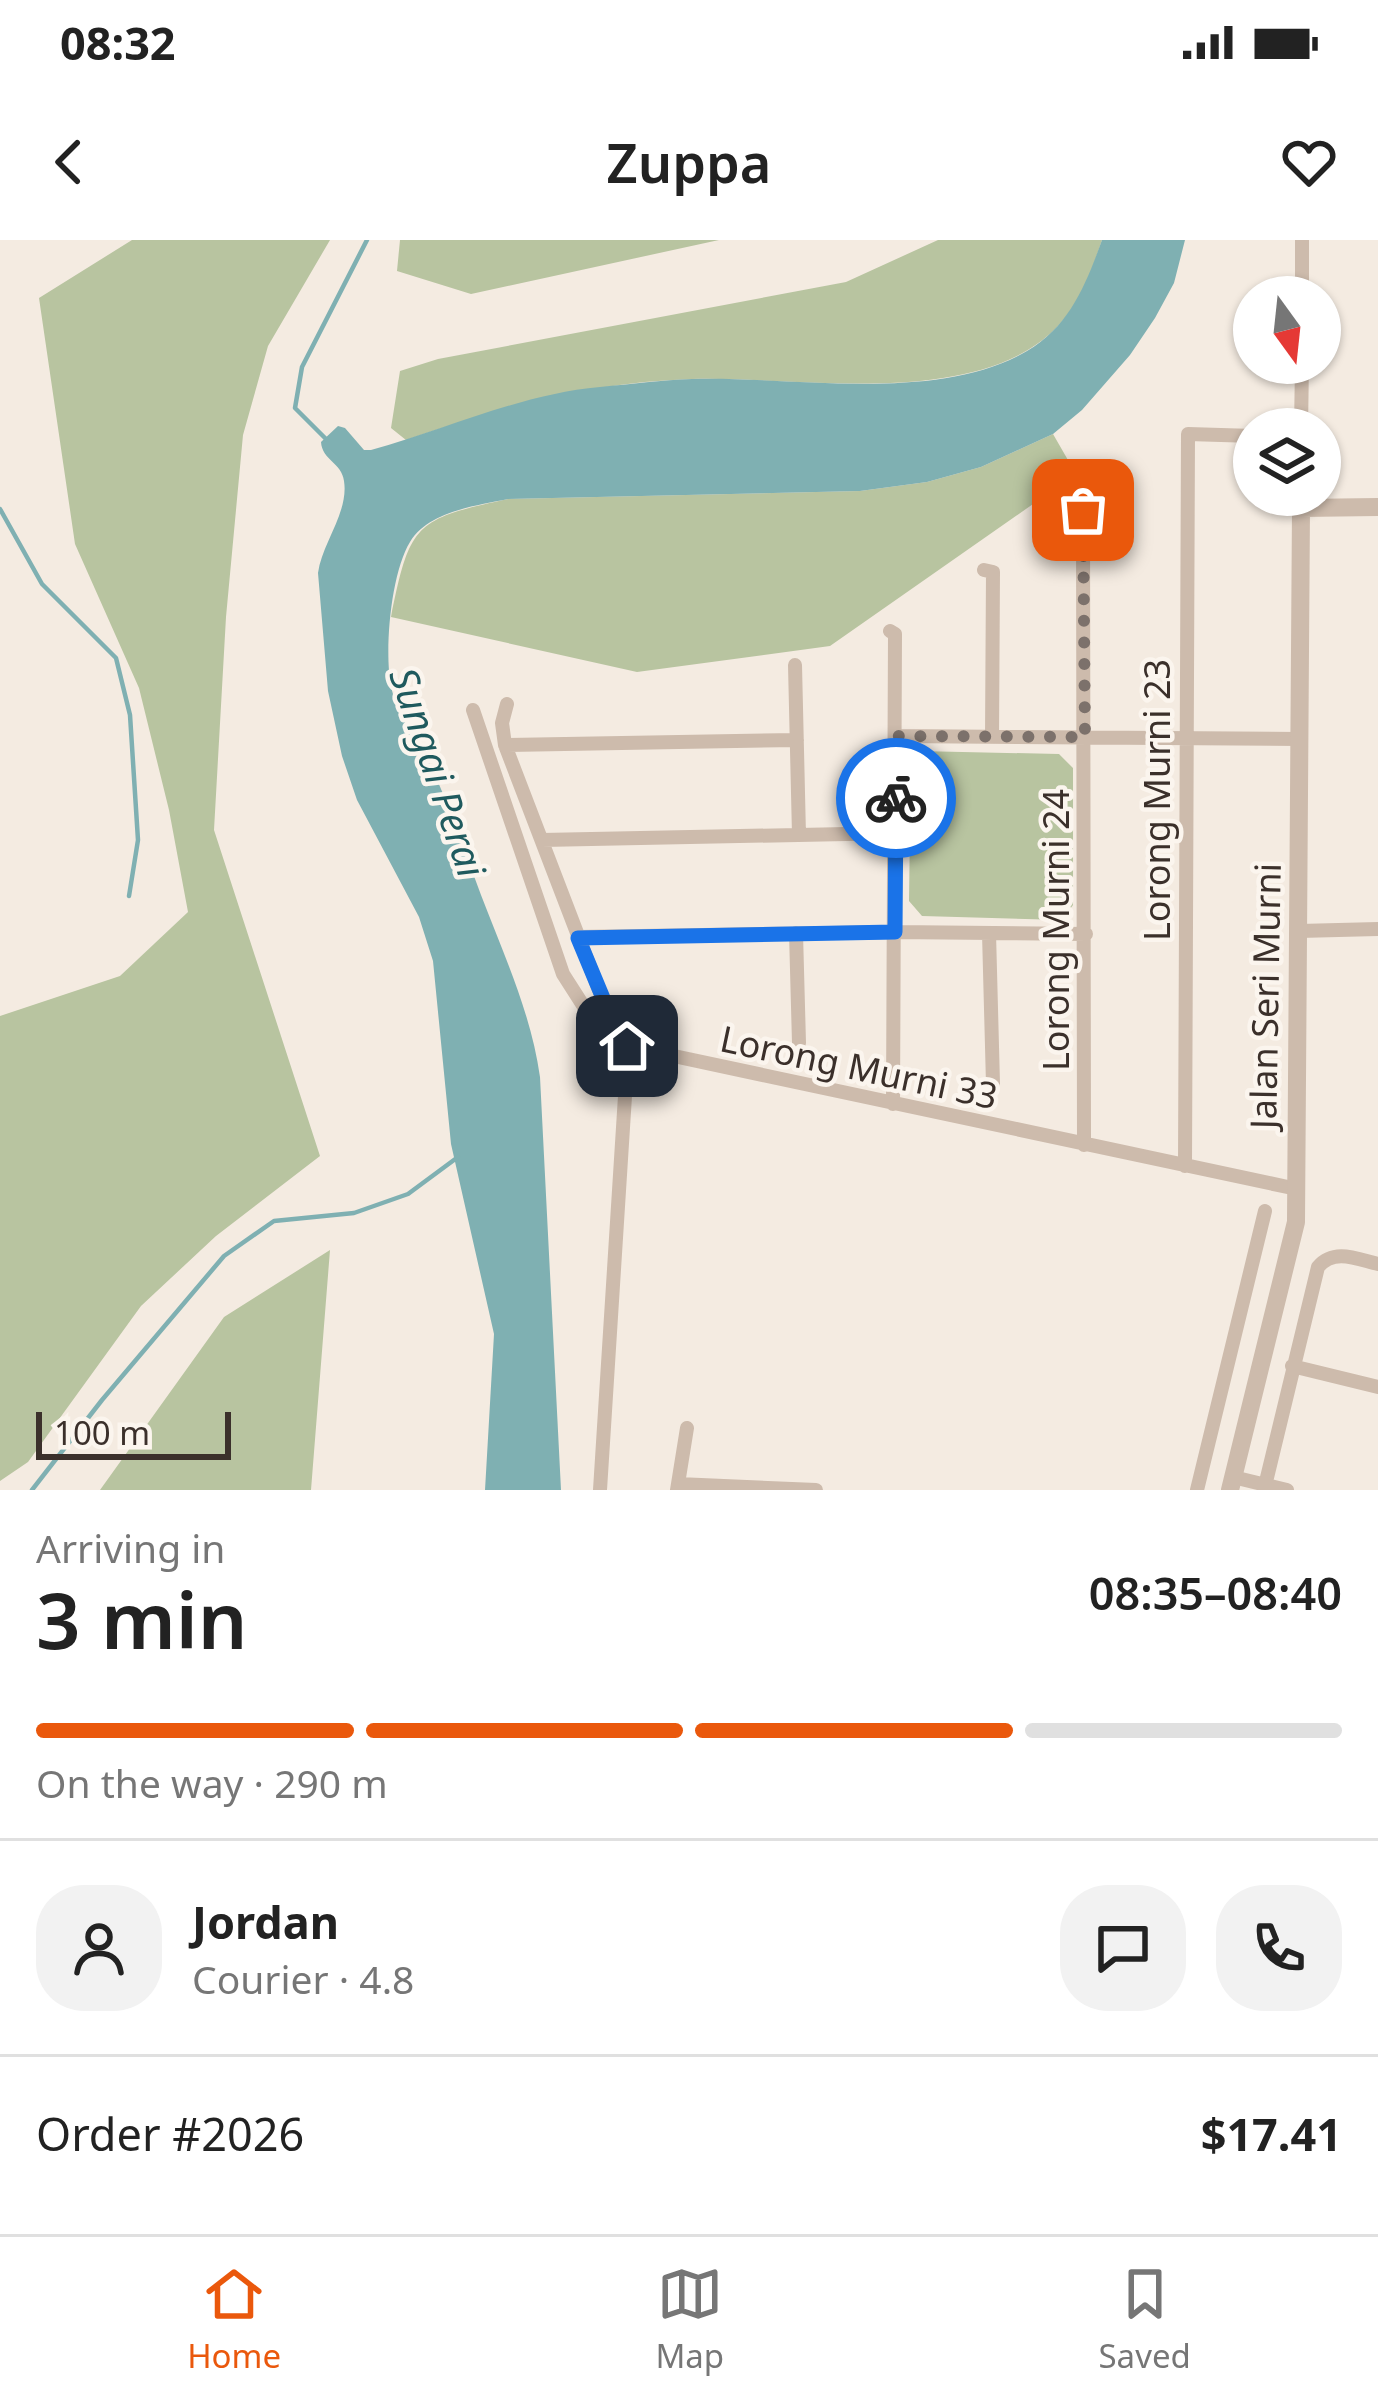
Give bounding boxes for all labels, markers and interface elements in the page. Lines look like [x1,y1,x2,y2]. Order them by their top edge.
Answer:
text: 08:32 [60,12,176,73]
text: Zuppa [607,125,771,199]
icon: back [36,129,102,195]
icon: heart [1276,129,1342,195]
north arrow [1233,276,1341,384]
map controls [1233,276,1341,516]
button: layers [1233,408,1341,516]
pin [1032,459,1134,561]
icon: bag [1050,477,1116,543]
street label: Lorong Murni 23 [1132,659,1181,941]
water label: Sungai Perai [378,660,500,885]
courier [836,738,956,858]
icon: bike [863,765,929,831]
street label: Lorong Murni 24 [1031,789,1080,1071]
street label: Jalan Seri Murni [1238,863,1292,1132]
pin [576,995,678,1097]
icon: home [594,1013,660,1079]
street label: Lorong Murni 33 [716,1014,1002,1120]
scale bar [36,1406,231,1459]
text: 100 m [54,1410,150,1455]
text: Arriving in [36,1521,225,1574]
text: 08:35–08:40 [1089,1562,1342,1623]
text: 3 min [36,1566,248,1672]
text: On the way · 290 m [36,1756,388,1809]
button: person [36,1885,162,2011]
button: chat [1060,1885,1186,2011]
button: phone [1216,1885,1342,2011]
text: Jordan [192,1891,339,1952]
text: Courier · 4.8 [192,1952,414,2005]
text: Order #2026 [36,2103,304,2164]
text: $17.41 [1201,2103,1342,2164]
tab: Home [187,2261,281,2378]
tab: Map [655,2261,724,2378]
tab: Saved [1099,2261,1191,2378]

